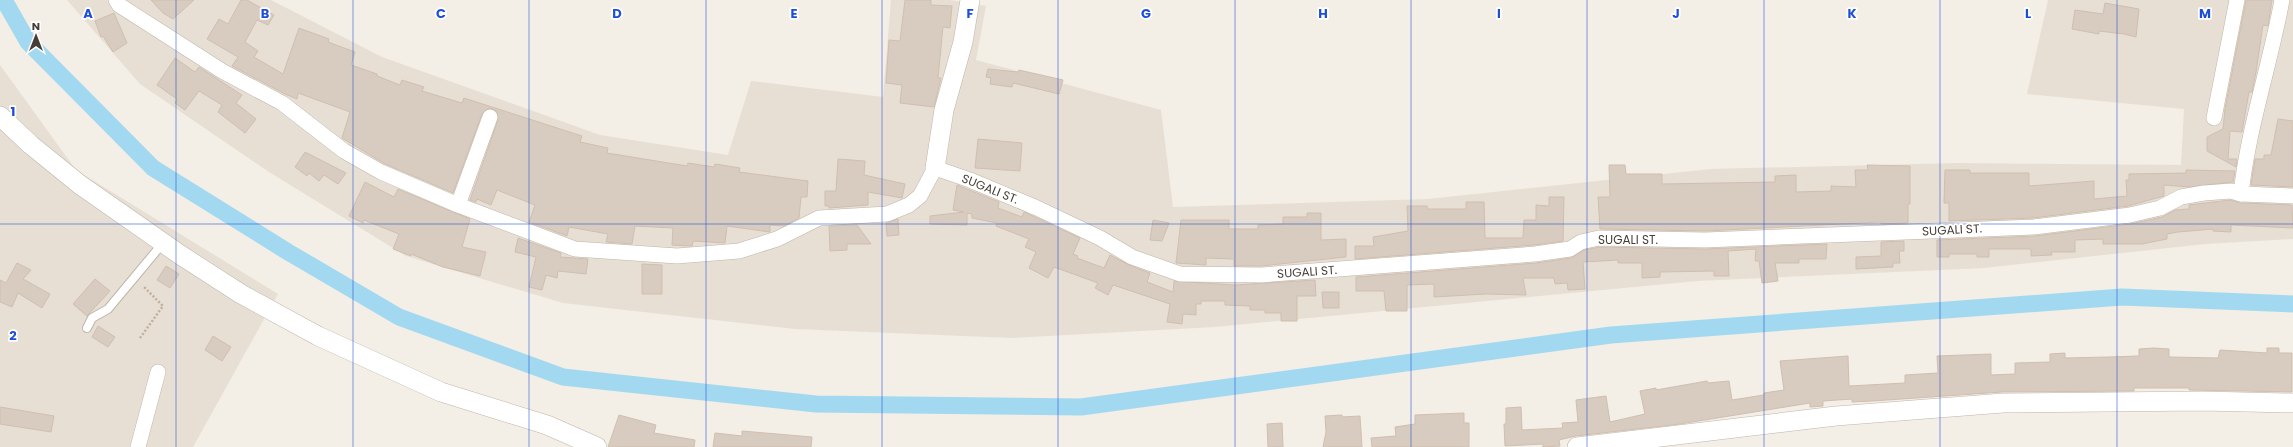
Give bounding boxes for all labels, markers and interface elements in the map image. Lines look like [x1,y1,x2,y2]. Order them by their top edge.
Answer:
text: A [83,4,93,23]
text: B [261,4,270,23]
text: C [436,4,446,23]
text: D [612,4,622,23]
text: E [790,4,798,23]
text: F [966,4,974,23]
text: G [1141,4,1151,23]
text: H [1318,4,1328,23]
text: I [1497,4,1501,23]
text: J [1672,4,1680,23]
text: K [1847,4,1857,23]
text: L [2025,4,2031,23]
text: M [2199,4,2211,23]
north arrow [16,16,56,56]
text: N [32,18,40,34]
text: 1 [11,102,15,121]
street label: SUGALI ST. [959,169,1021,208]
street label: SUGALI ST. [1922,219,1982,240]
street label: SUGALI ST. [1598,231,1658,248]
street label: SUGALI ST. [1276,261,1337,282]
text: 2 [9,326,17,345]

